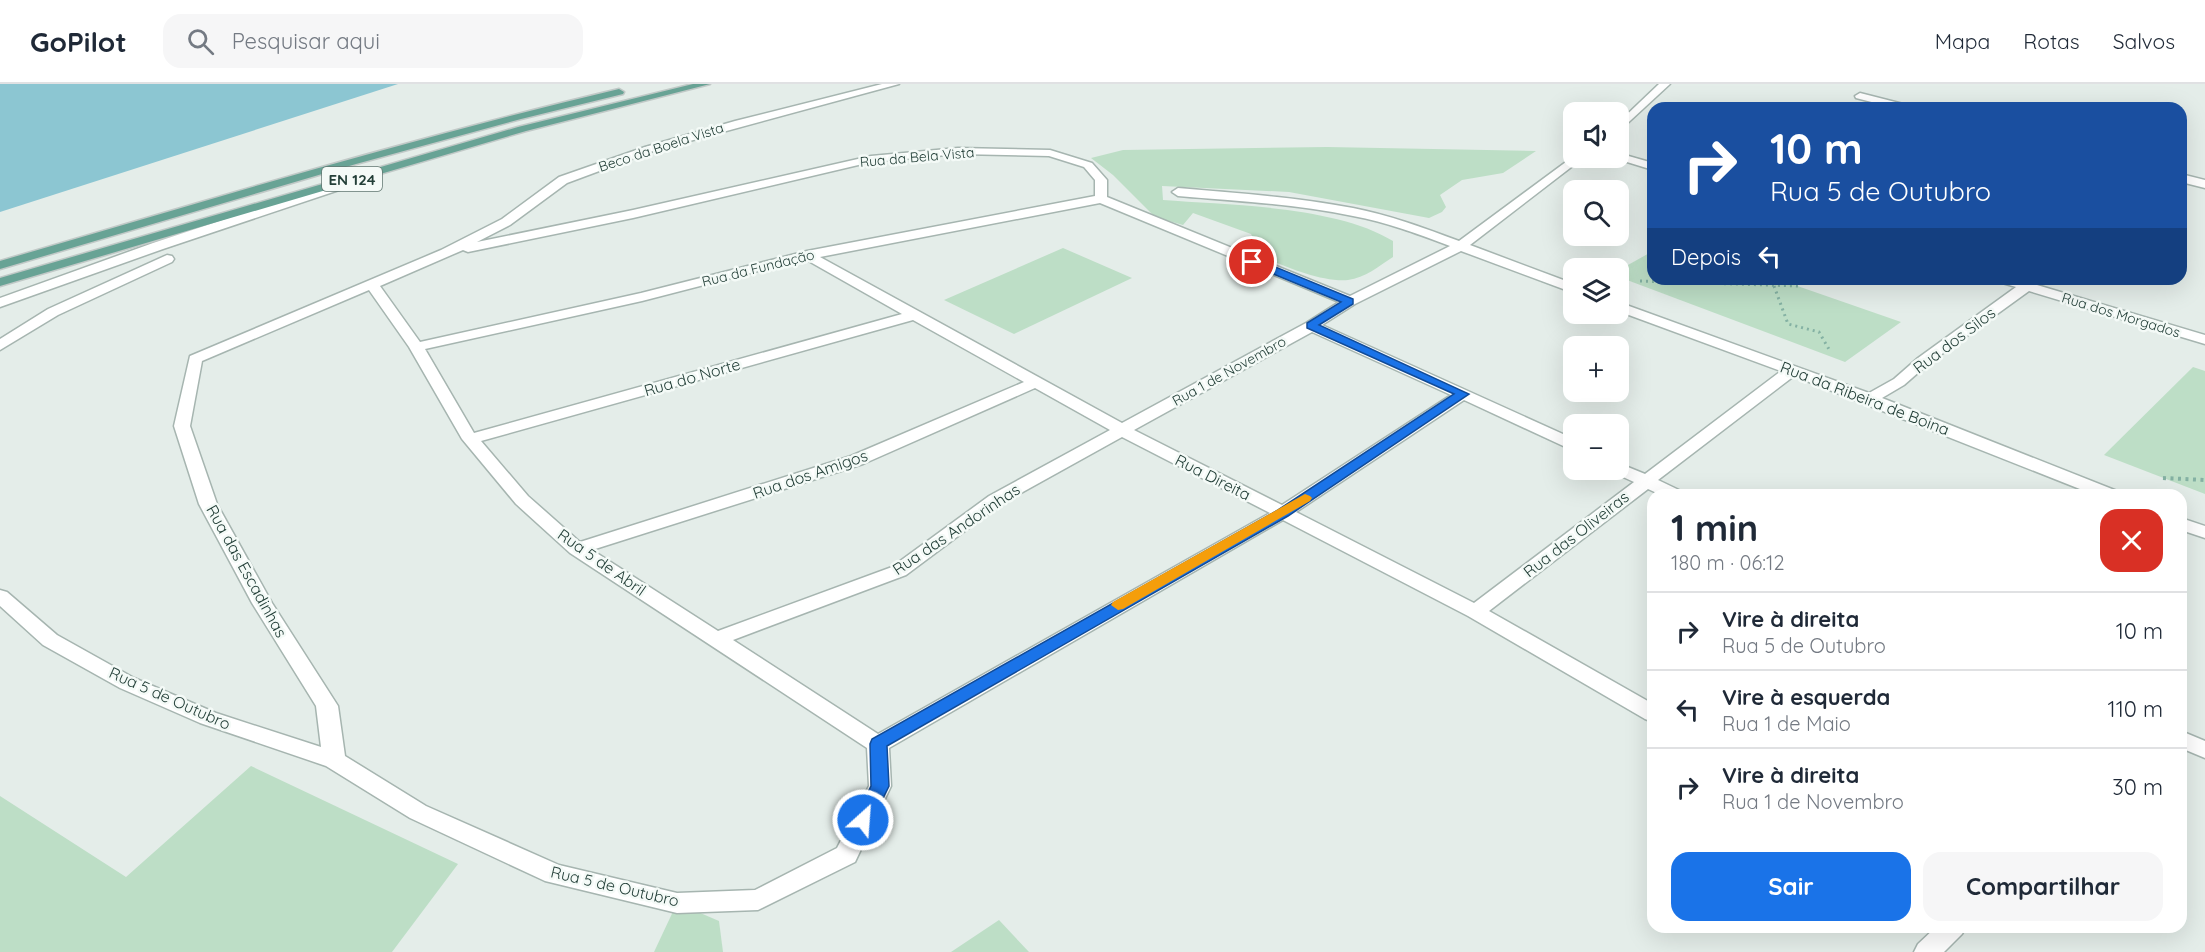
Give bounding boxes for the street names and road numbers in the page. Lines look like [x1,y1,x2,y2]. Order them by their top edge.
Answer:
street label: Beco da Boela Vista [596,118,726,176]
street label: Rua da Bela Vista [859,143,975,171]
road number: EN 124 [322,167,382,191]
street label: Rua da Fundação [700,245,816,291]
street label: Rua dos Morgados [2060,288,2182,342]
street label: Rua dos Silos [1909,303,1999,377]
street label: Rua 1 de Novembro [1169,332,1289,410]
street label: Rua do Norte [642,354,742,400]
street label: Rua da Ribeira de Boina [1778,357,1952,439]
street label: Rua dos Amigos [750,445,870,503]
street label: Rua Direita [1172,449,1254,505]
street label: Rua das Andorinhas [889,479,1023,579]
street label: Rua das Oliveiras [1519,487,1633,581]
street label: Rua das Escadinhas [202,501,292,641]
street label: Rua 5 de Abril [554,524,650,600]
street label: Rua 5 de Outubro [106,662,234,734]
street label: Rua 5 de Outubro [549,862,681,910]

